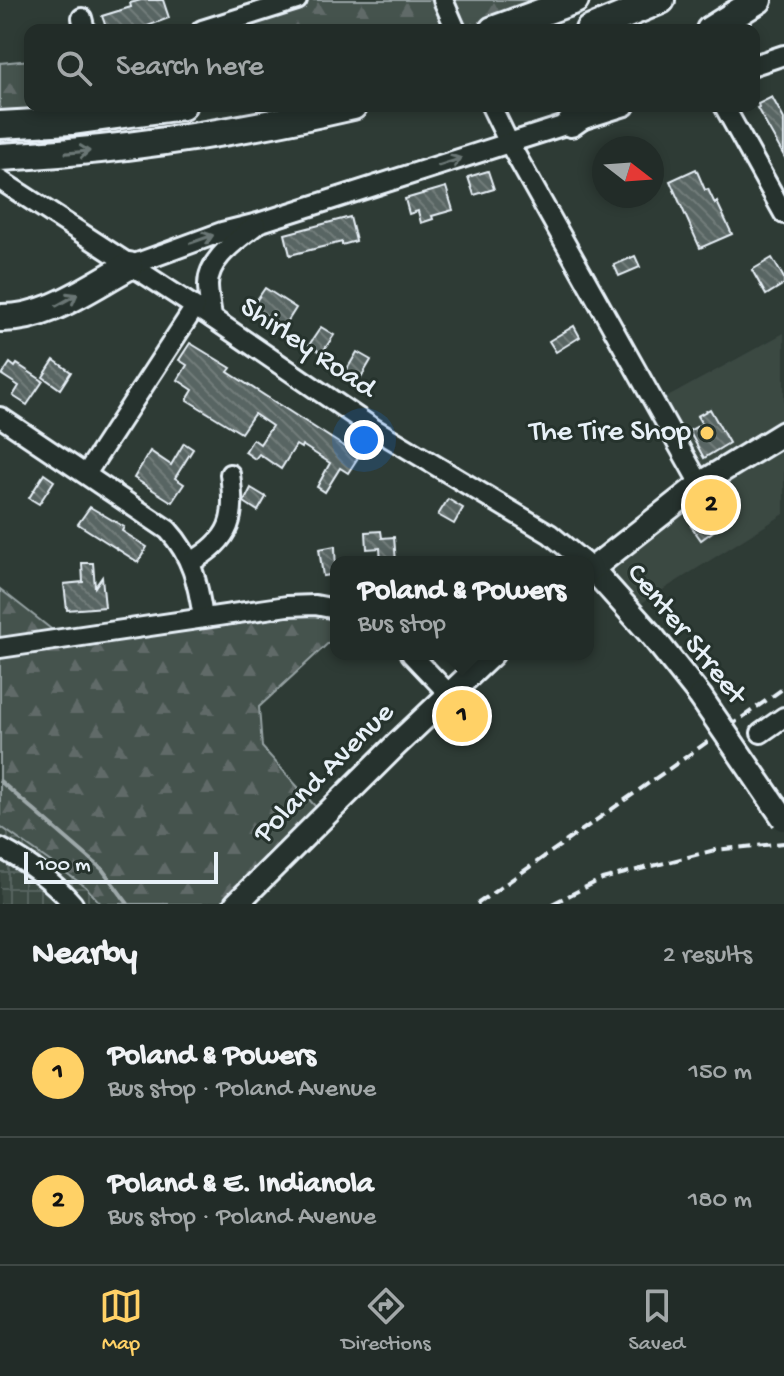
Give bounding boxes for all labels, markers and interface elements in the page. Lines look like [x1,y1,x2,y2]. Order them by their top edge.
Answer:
search box [24,24,760,112]
icon: search [52,46,96,90]
text: Search here [116,51,264,86]
north arrow [592,136,664,208]
one-way arrow [64,145,91,160]
one-way arrow [437,154,463,169]
one-way arrow [189,230,214,245]
street label: Shirley Road [232,291,384,409]
one-way arrow [55,292,78,308]
place label: The Tire Shop [527,416,691,451]
your location [344,420,384,460]
marker: The Tire Shop [698,424,716,442]
pin: 2 [685,475,737,535]
popup [330,556,594,660]
street label: Center Street [617,557,754,715]
text: Poland & Powers [358,575,566,610]
text: Bus stop [358,610,446,641]
pin: 1 [436,686,488,746]
street label: Poland Avenue [247,696,403,852]
scale bar [24,848,218,884]
text: 100 m [36,853,91,879]
text: Nearby [32,936,137,976]
text: 2 results [663,941,752,972]
text: Poland & Powers [108,1040,316,1075]
text: 1 [53,1058,63,1089]
text: 150 m [688,1058,752,1089]
text: Bus stop · Poland Avenue [108,1075,376,1106]
text: Poland & E. Indianola [108,1168,374,1203]
text: 2 [52,1186,64,1217]
text: 180 m [688,1186,752,1217]
text: Bus stop · Poland Avenue [108,1203,376,1234]
tab: Map [99,1284,143,1358]
tab: Directions [341,1284,431,1358]
tab: Saved [629,1284,685,1358]

